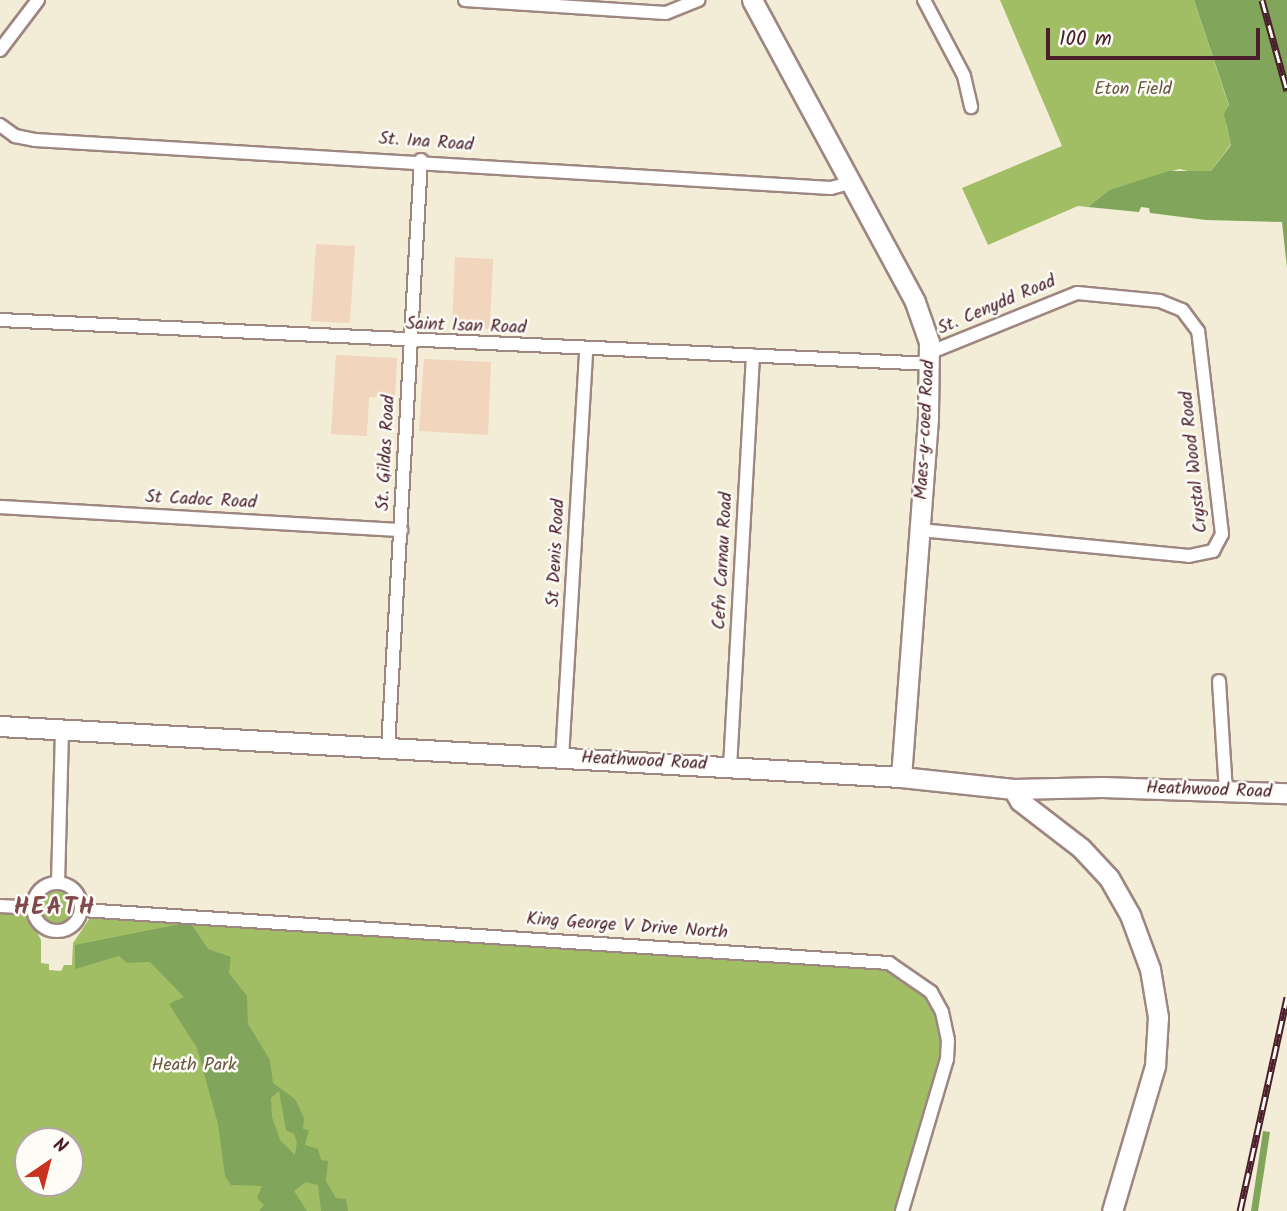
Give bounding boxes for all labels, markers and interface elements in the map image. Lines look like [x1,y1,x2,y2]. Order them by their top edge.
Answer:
scale bar [1049,14,1262,58]
text: 100 m [1059,23,1112,56]
park label: Eton Field [1094,79,1172,101]
street label: St. Ina Road [378,129,474,157]
street label: St. Cenydd Road [935,271,1059,341]
street label: Saint Isan Road [405,314,527,340]
street label: Maes-y-coed Road [912,360,940,500]
street label: Crystal Wood Road [1177,390,1213,534]
street label: St. Gildas Road [373,394,401,512]
street label: St Cadoc Road [145,487,257,515]
street label: Cefn Carnau Road [710,492,738,630]
street label: St Denis Road [543,498,571,608]
street label: Heathwood Road [581,748,707,776]
street label: Heathwood Road [1146,778,1272,804]
district label: HEATH [14,894,96,922]
street label: King George V Drive North [526,909,728,945]
park label: Heath Park [151,1055,237,1077]
north arrow [14,1127,84,1197]
text: N [46,1131,73,1162]

